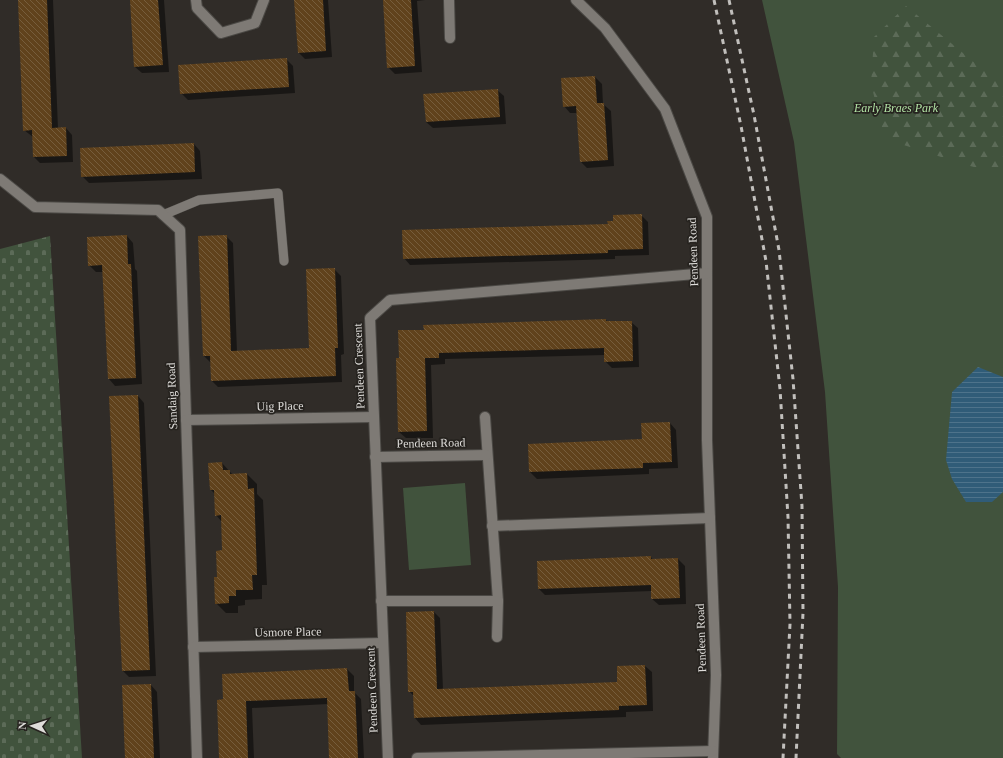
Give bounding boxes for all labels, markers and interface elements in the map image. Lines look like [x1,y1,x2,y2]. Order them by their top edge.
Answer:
park label: Early Braes Park [853,101,939,115]
street label: Pendeen Road [685,217,701,287]
street label: Pendeen Crescent [350,322,367,409]
street label: Sandaig Road [164,362,180,430]
street label: Uig Place [256,399,304,413]
street label: Pendeen Road [396,435,466,451]
street label: Pendeen Road [693,603,709,673]
street label: Usmore Place [254,624,322,640]
street label: Pendeen Crescent [363,646,380,733]
north arrow [12,706,52,746]
text: N [16,721,28,730]

